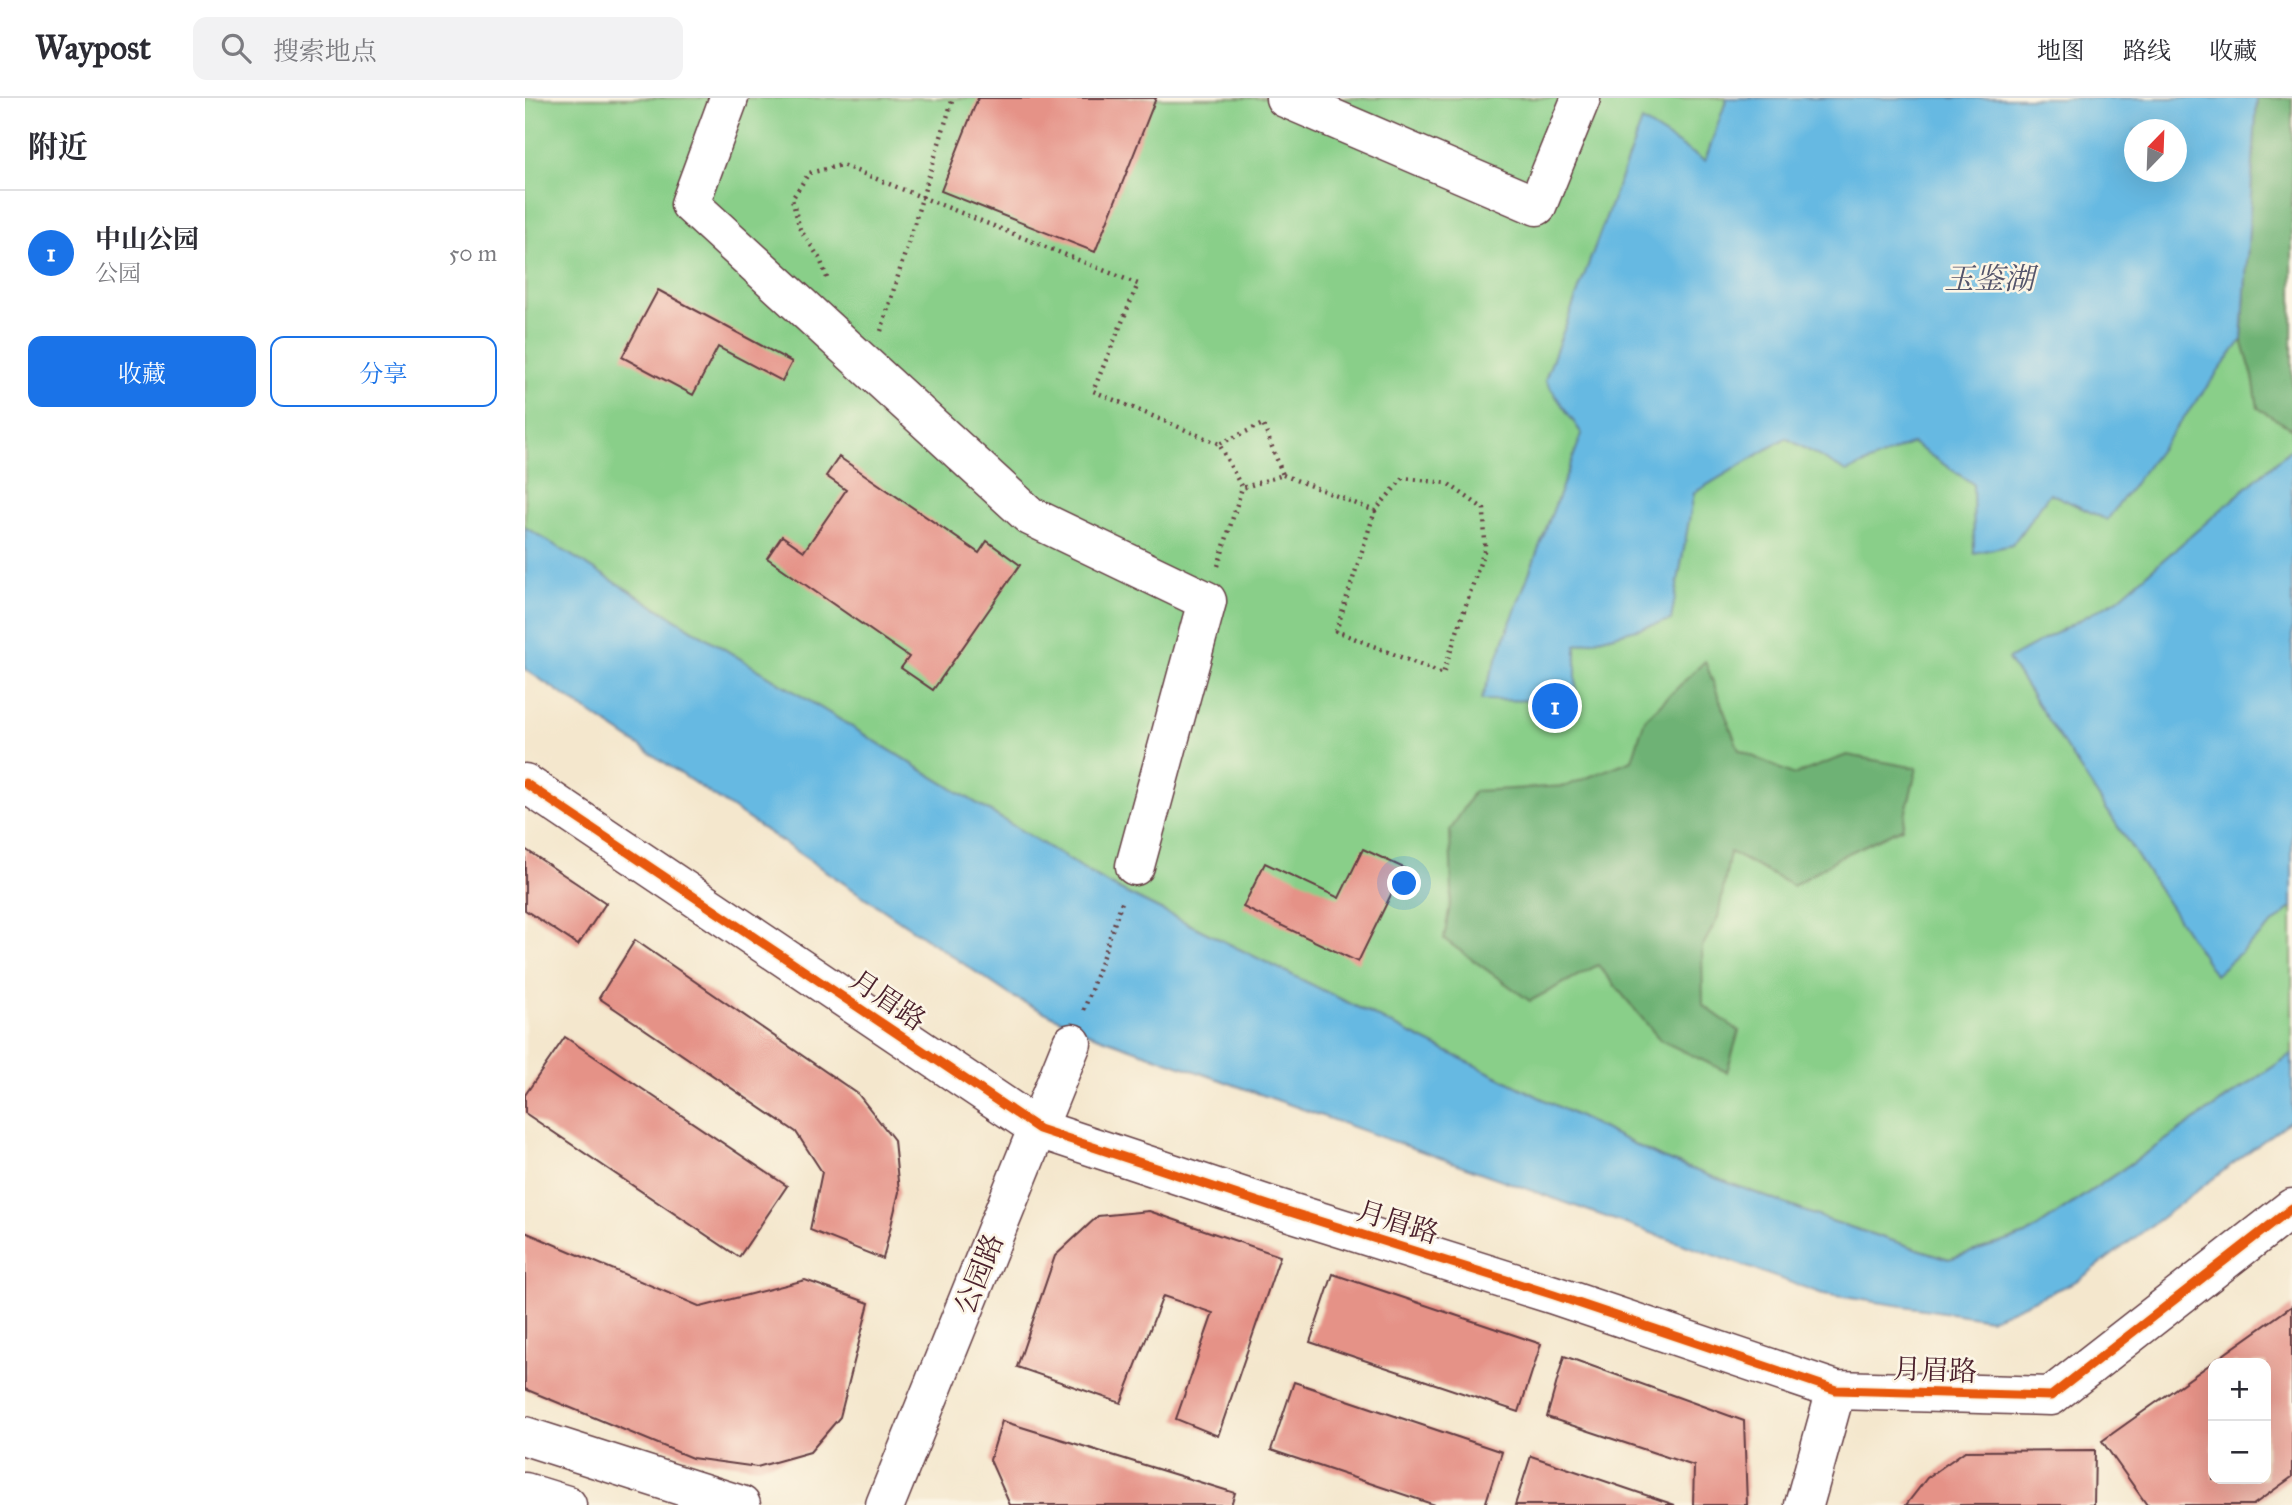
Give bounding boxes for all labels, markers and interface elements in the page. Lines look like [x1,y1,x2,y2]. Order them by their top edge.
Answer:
search box [193,17,683,80]
text: Waypost [35,28,151,68]
icon: search [217,29,255,67]
text: 搜索地点 [273,35,377,67]
text: 地图 [2037,36,2085,66]
text: 路线 [2123,36,2171,66]
text: 收藏 [2209,36,2257,66]
north arrow [2124,119,2187,182]
text: 附近 [28,129,88,165]
text: 中山公园 [95,223,199,255]
text: 1 [46,239,56,267]
text: 50 m [449,239,497,267]
text: 公园 [95,259,141,287]
water label: 玉鉴湖 [1944,261,2039,297]
button: 收藏 [28,336,256,407]
button: 分享 [270,336,497,407]
pin: 1 [1532,680,1578,732]
your location [1387,866,1421,900]
street label: 月眉路 [843,962,933,1038]
street label: 月眉路 [1353,1193,1443,1251]
street label: 公园路 [947,1228,1011,1320]
street label: 月眉路 [1892,1351,1978,1389]
map controls [2208,1358,2271,1484]
button: + [2208,1358,2271,1421]
button: − [2208,1421,2271,1484]

